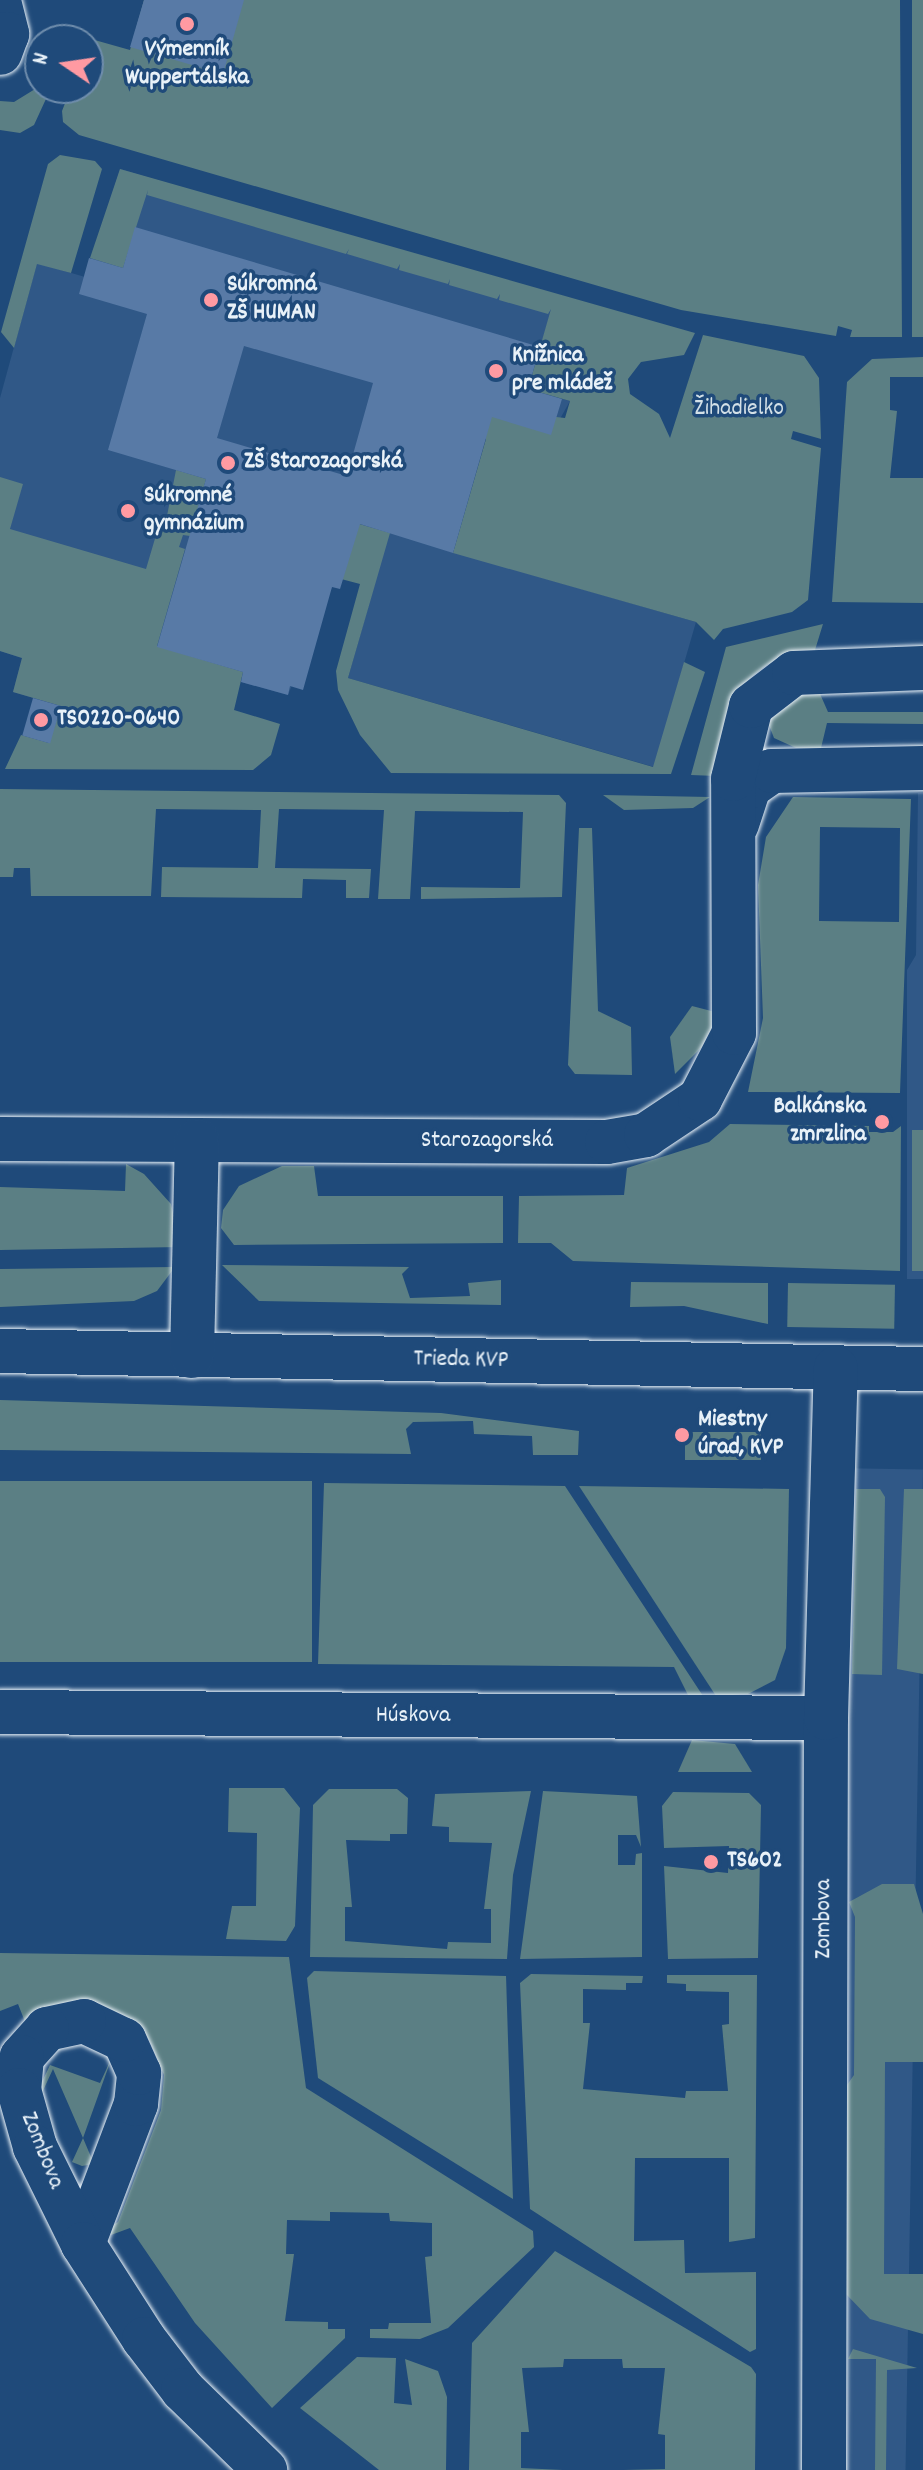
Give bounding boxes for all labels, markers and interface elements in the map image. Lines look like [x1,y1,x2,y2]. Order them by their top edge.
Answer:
marker: Výmenník Wuppertálska [178,15,196,33]
north arrow [24,24,104,104]
place label: Výmenník Wuppertálska [125,37,249,93]
text: N [26,50,58,68]
place label: Súkromná ZŠ HUMAN [227,272,317,328]
marker: Súkromná ZŠ HUMAN [202,291,220,309]
place label: Knižnica pre mládež [512,343,612,399]
marker: Knižnica pre mládež [487,362,505,380]
park label: Žihadielko [694,396,784,424]
place label: ZŠ Starozagorská [244,449,403,477]
marker: ZŠ Starozagorská [219,454,237,472]
place label: Súkromné gymnázium [144,483,244,539]
marker: Súkromné gymnázium [119,502,137,520]
place label: TS0220-0640 [57,706,180,734]
marker: TS0220-0640 [32,711,50,729]
place label: Balkánska zmrzlina [774,1094,866,1150]
marker: Balkánska zmrzlina [873,1113,891,1131]
street label: Starozagorská [421,1128,553,1156]
street label: Trieda KVP [413,1346,509,1376]
place label: Miestny úrad, KVP [698,1407,783,1463]
marker: Miestny úrad, KVP [673,1426,691,1444]
street label: Húskova [376,1703,450,1731]
place label: TS602 [727,1848,783,1876]
marker: TS602 [702,1853,720,1871]
street label: Zombova [811,1879,839,1959]
street label: Zombova [13,2108,69,2194]

